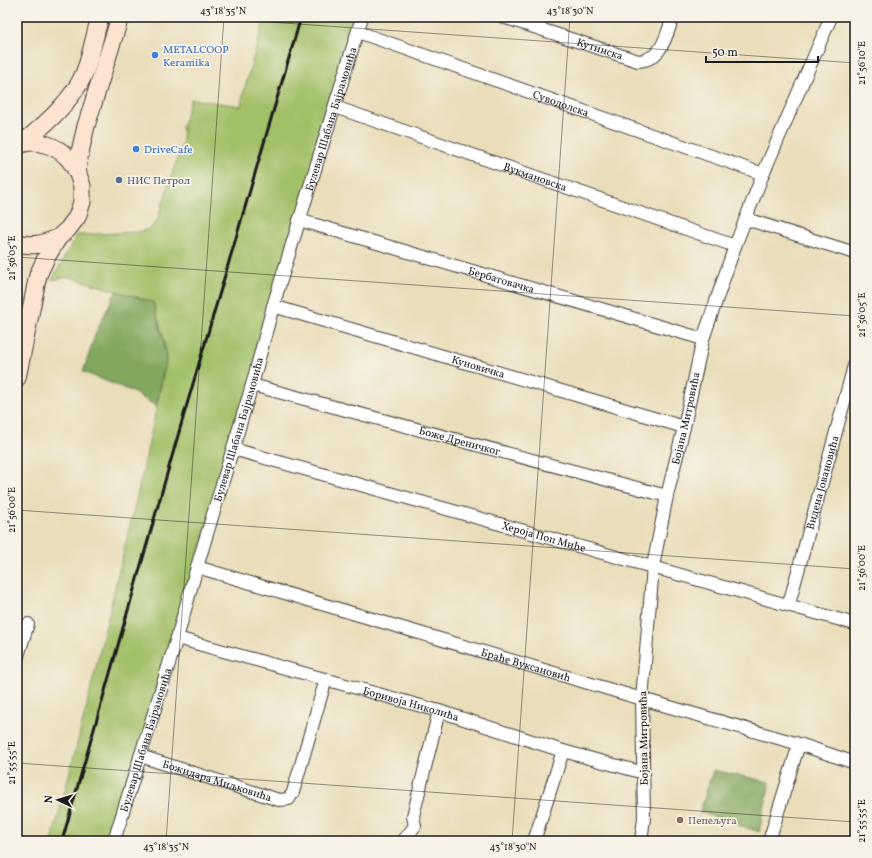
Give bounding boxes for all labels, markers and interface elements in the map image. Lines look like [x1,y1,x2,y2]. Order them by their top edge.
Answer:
text: 43°18'35"N [200,4,247,18]
text: 43°18'30"N [547,4,594,18]
street label: Кутинска [574,35,625,65]
scale bar [706,38,818,64]
text: 21°56'10"E [855,41,869,85]
place label: METALCOOP Keramika [163,43,229,71]
street label: Булевар Шабана Бајрамовића [303,45,361,193]
text: 50 m [712,45,738,61]
marker: METALCOOP Keramika [150,50,160,60]
street label: Суводолска [530,88,591,121]
place label: DriveCafe [144,143,193,158]
marker: DriveCafe [131,144,141,154]
street label: Вукмановска [501,160,569,196]
place label: НИС Петрол [127,174,190,189]
marker: НИС Петрол [114,175,124,185]
text: 21°56'05"E [5,236,19,280]
street label: Бербатовачка [466,264,536,298]
text: 21°56'05"E [855,293,869,337]
street label: Куновичка [449,353,507,383]
street label: Булевар Шабана Бајрамовића [211,355,268,504]
street label: Бојана Митровића [669,370,705,466]
street label: Боже Дреничког [417,424,502,460]
street label: Видена Јовановића [804,434,844,532]
text: 21°56'00"E [5,487,19,533]
street label: Хероја Поп Миће [500,519,587,557]
text: 21°56'00"E [855,545,869,591]
street label: Браће Вуксановић [479,646,572,687]
street label: Булевар Шабана Бајрамовића [117,666,176,814]
street label: Боривоја Николића [361,684,461,726]
street label: Бојана Митровића [636,690,653,785]
text: 21°55'55"E [5,741,19,785]
street label: Божидара Миљковића [160,758,274,806]
north arrow [38,780,78,820]
text: N [42,795,57,804]
text: 21°55'55"E [855,799,869,843]
place label: Пепељуга [688,814,737,829]
marker: Пепељуга [675,815,685,825]
text: 43°18'35"N [143,840,190,854]
text: 43°18'30"N [490,840,537,854]

